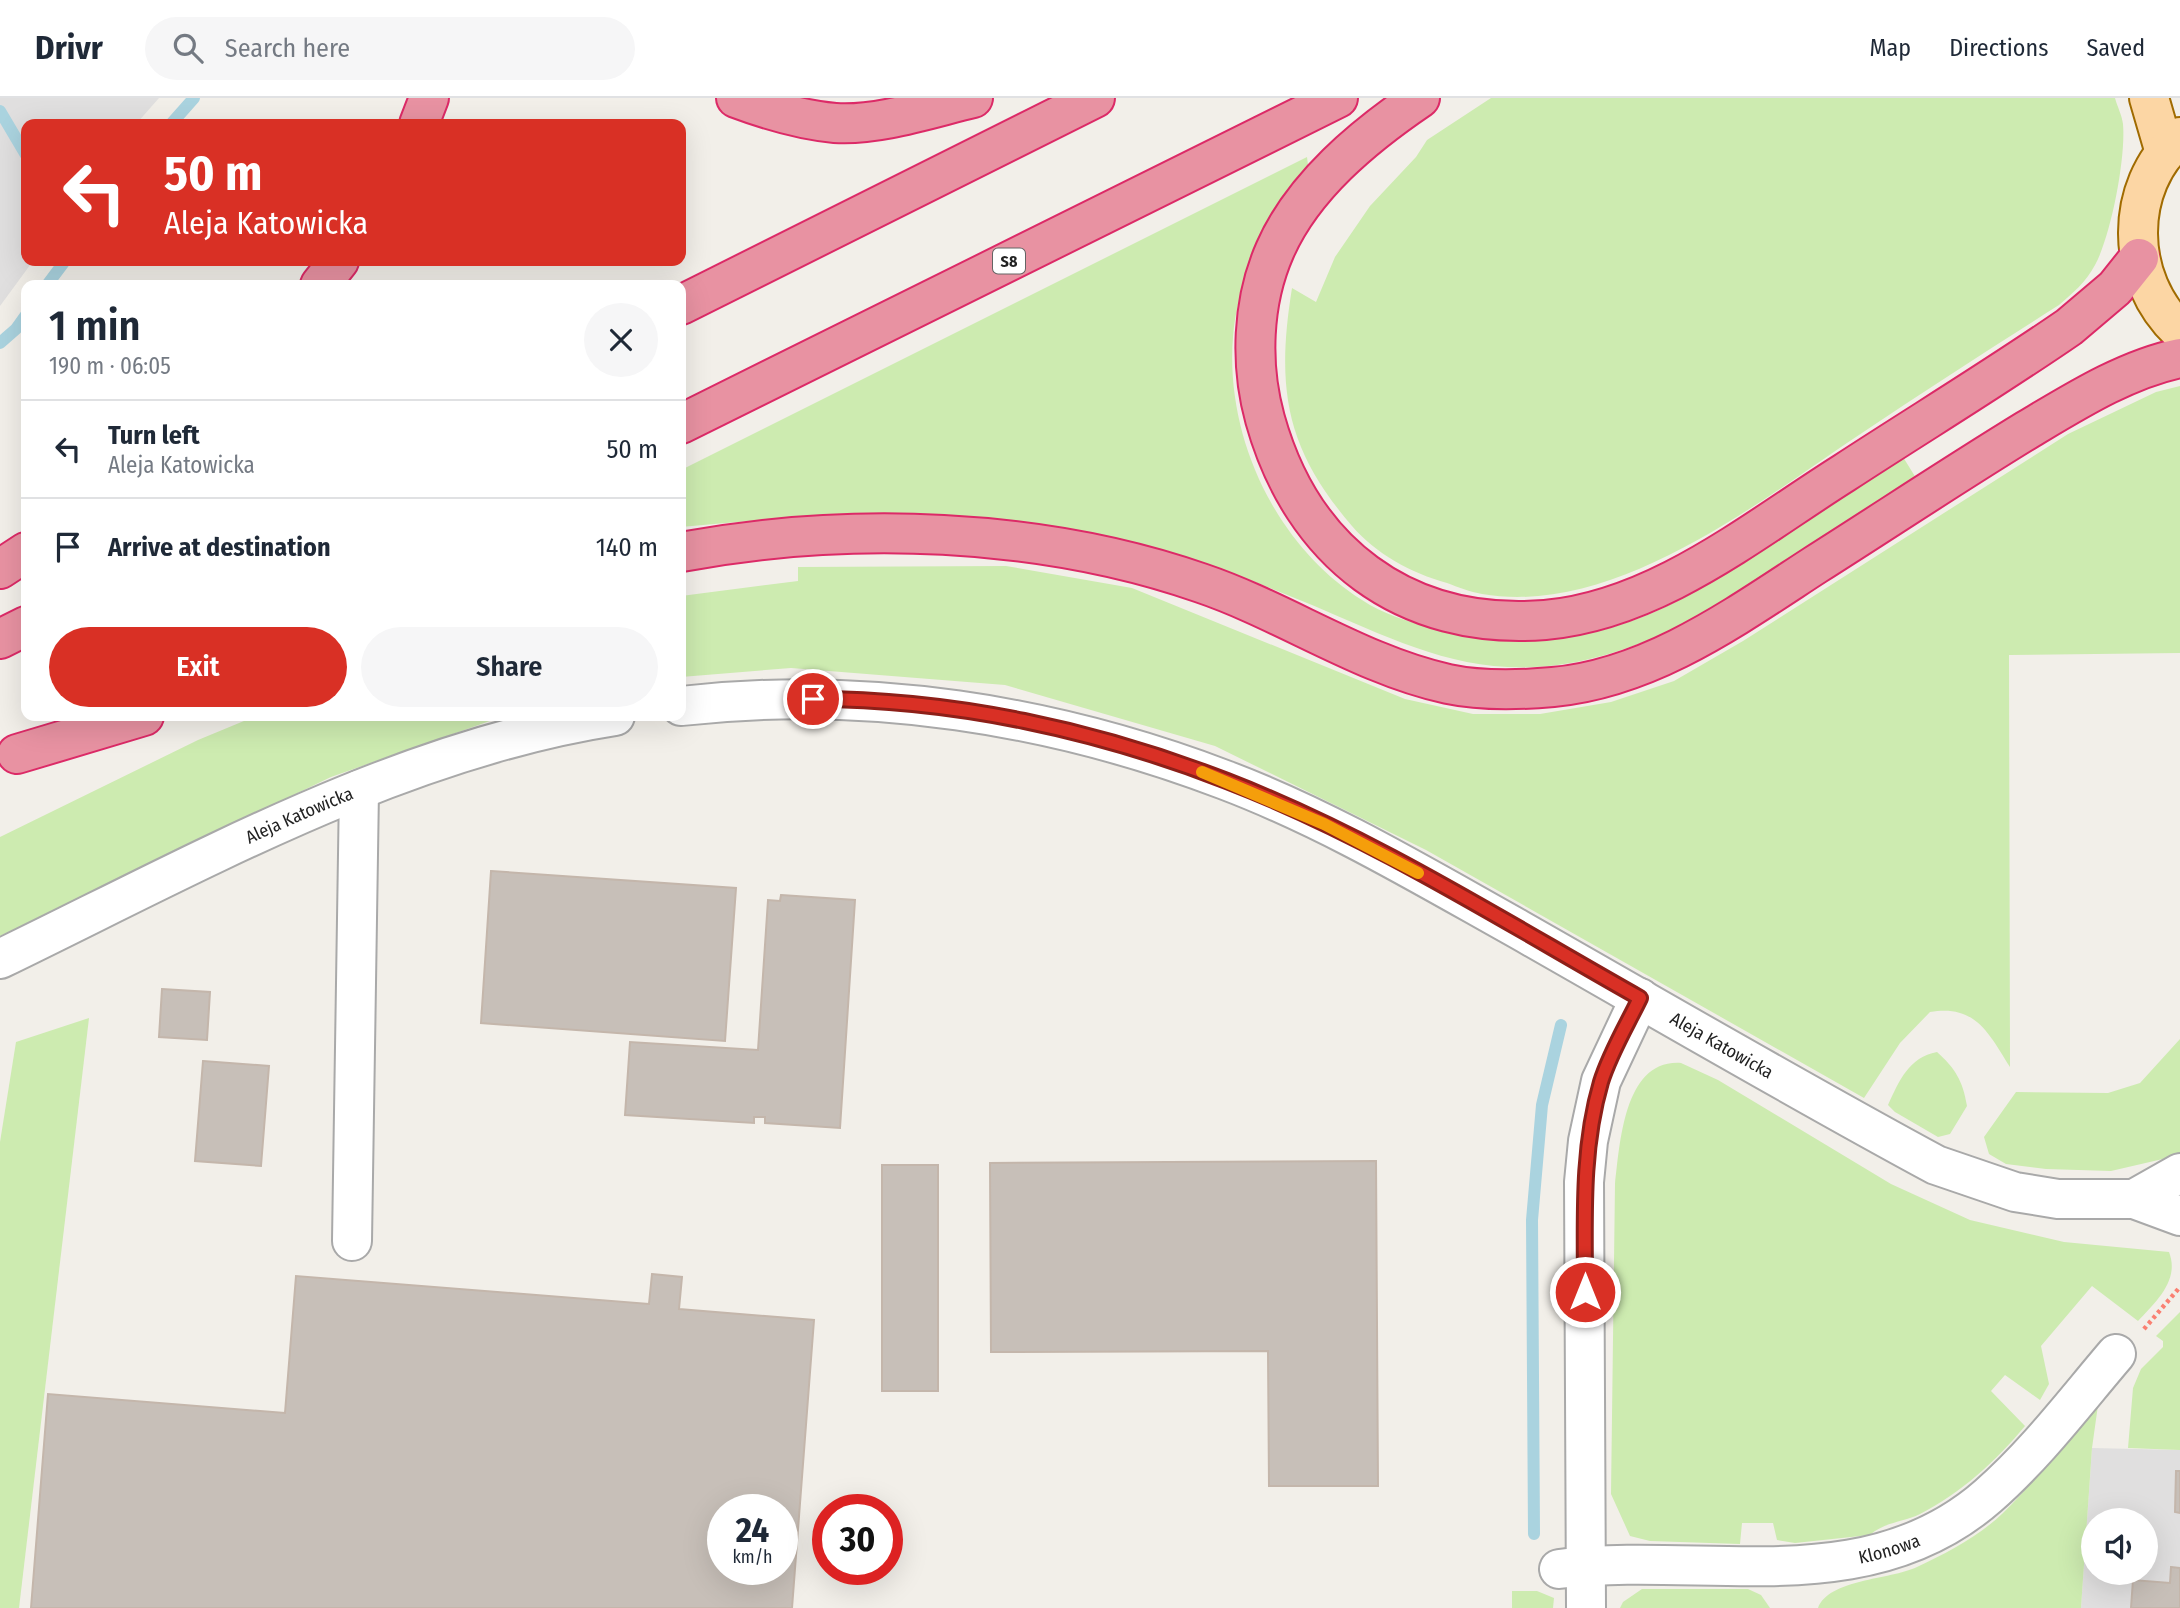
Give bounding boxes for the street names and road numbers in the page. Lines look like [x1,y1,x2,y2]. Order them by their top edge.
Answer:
road number: S8 [993,248,1025,274]
street label: Aleja Katowicka [242,782,356,848]
street label: Aleja Katowicka [1666,1007,1777,1084]
street label: Klonowa [1857,1529,1923,1569]

